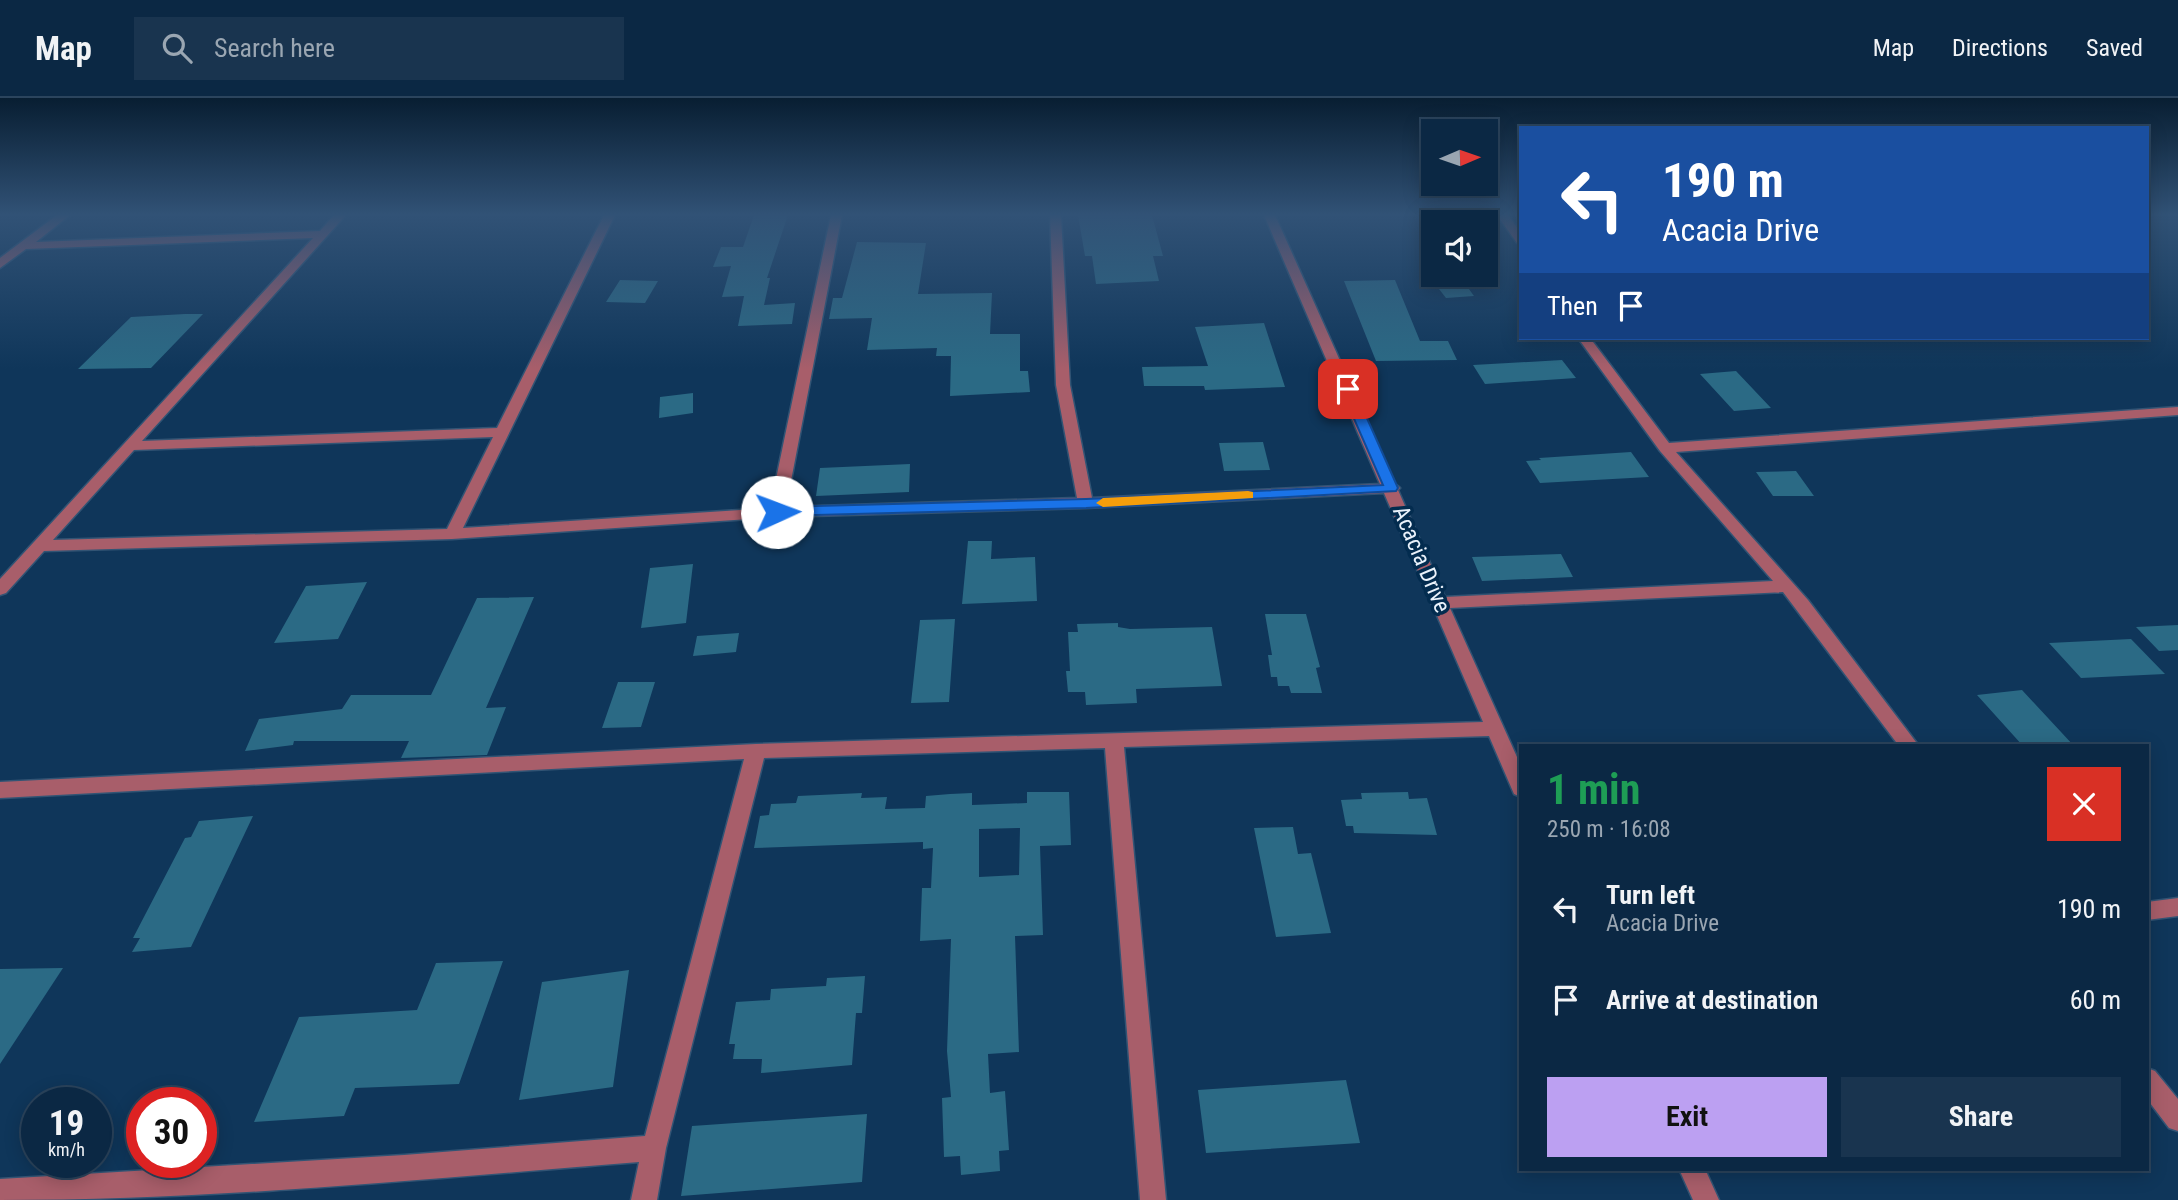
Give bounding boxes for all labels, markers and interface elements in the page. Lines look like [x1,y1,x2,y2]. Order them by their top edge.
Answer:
search box [134,17,624,80]
text: Map [35,29,92,68]
icon: search [158,29,196,67]
text: Search here [214,33,335,63]
text: Map [1873,34,1914,62]
text: Directions [1952,34,2048,62]
text: Saved [2086,34,2143,62]
north arrow [1421,119,1498,196]
map controls [1421,119,1498,287]
text: 190 m [1662,152,1784,209]
icon: left [1547,154,1638,245]
button: sound [1421,210,1498,287]
text: Acacia Drive [1662,211,1819,249]
icon: arrive [1612,287,1650,325]
text: Then [1547,291,1598,321]
pin [1318,359,1378,419]
icon: arrive [1329,370,1367,408]
position arrow [740,475,814,549]
street label: Acacia Drive [1387,502,1456,616]
text: 1 min [1547,765,1640,814]
button: close [2047,767,2121,841]
text: 250 m · 16:08 [1547,816,1671,843]
text: Turn left [1606,880,1695,910]
icon: left [1547,890,1585,928]
text: 190 m [2057,894,2121,924]
text: Acacia Drive [1606,910,1719,937]
icon: arrive [1547,981,1585,1019]
text: Arrive at destination [1606,985,1818,1015]
text: 60 m [2070,985,2121,1015]
button: Exit [1547,1077,1827,1157]
button: Share [1841,1077,2121,1157]
speed limit sign: 30 [126,1087,217,1178]
text: 19 [49,1103,84,1144]
text: km/h [48,1139,85,1160]

